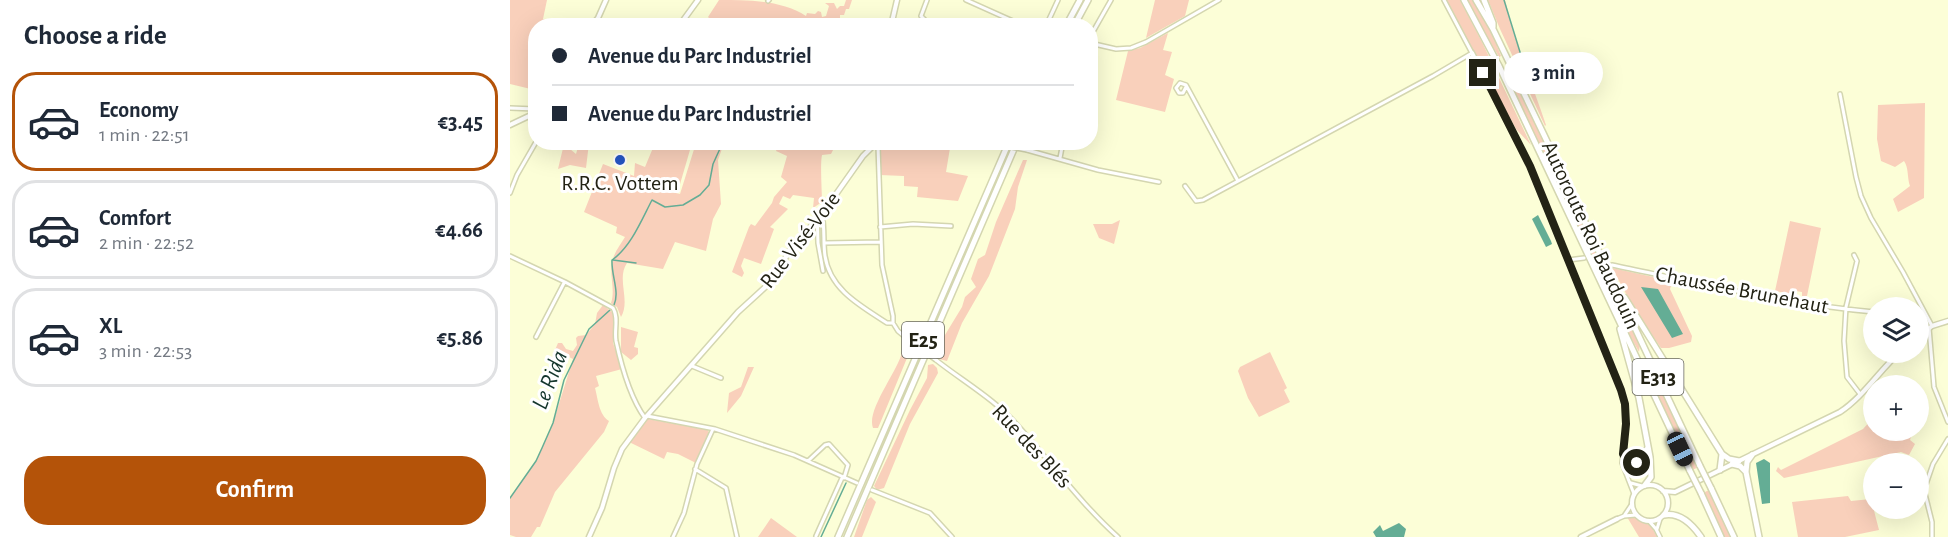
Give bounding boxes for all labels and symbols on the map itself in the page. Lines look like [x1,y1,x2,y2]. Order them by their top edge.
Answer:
callout: 3 min [1504,52,1603,94]
route end [1469,59,1496,86]
street label: Autoroute Roi Baudouin [1538,138,1644,332]
marker: R.R.C. Vottem [613,153,627,167]
place label: R.R.C. Vottem [561,172,679,194]
street label: Rue Visé-Voie [756,188,844,292]
street label: Chaussée Brunehaut [1654,262,1830,318]
road number: E25 [902,322,944,358]
water label: Le Rida [528,347,572,413]
road number: E313 [1632,359,1684,395]
street label: Rue des Blés [988,400,1076,492]
car [1664,429,1696,469]
route start [1623,449,1650,476]

